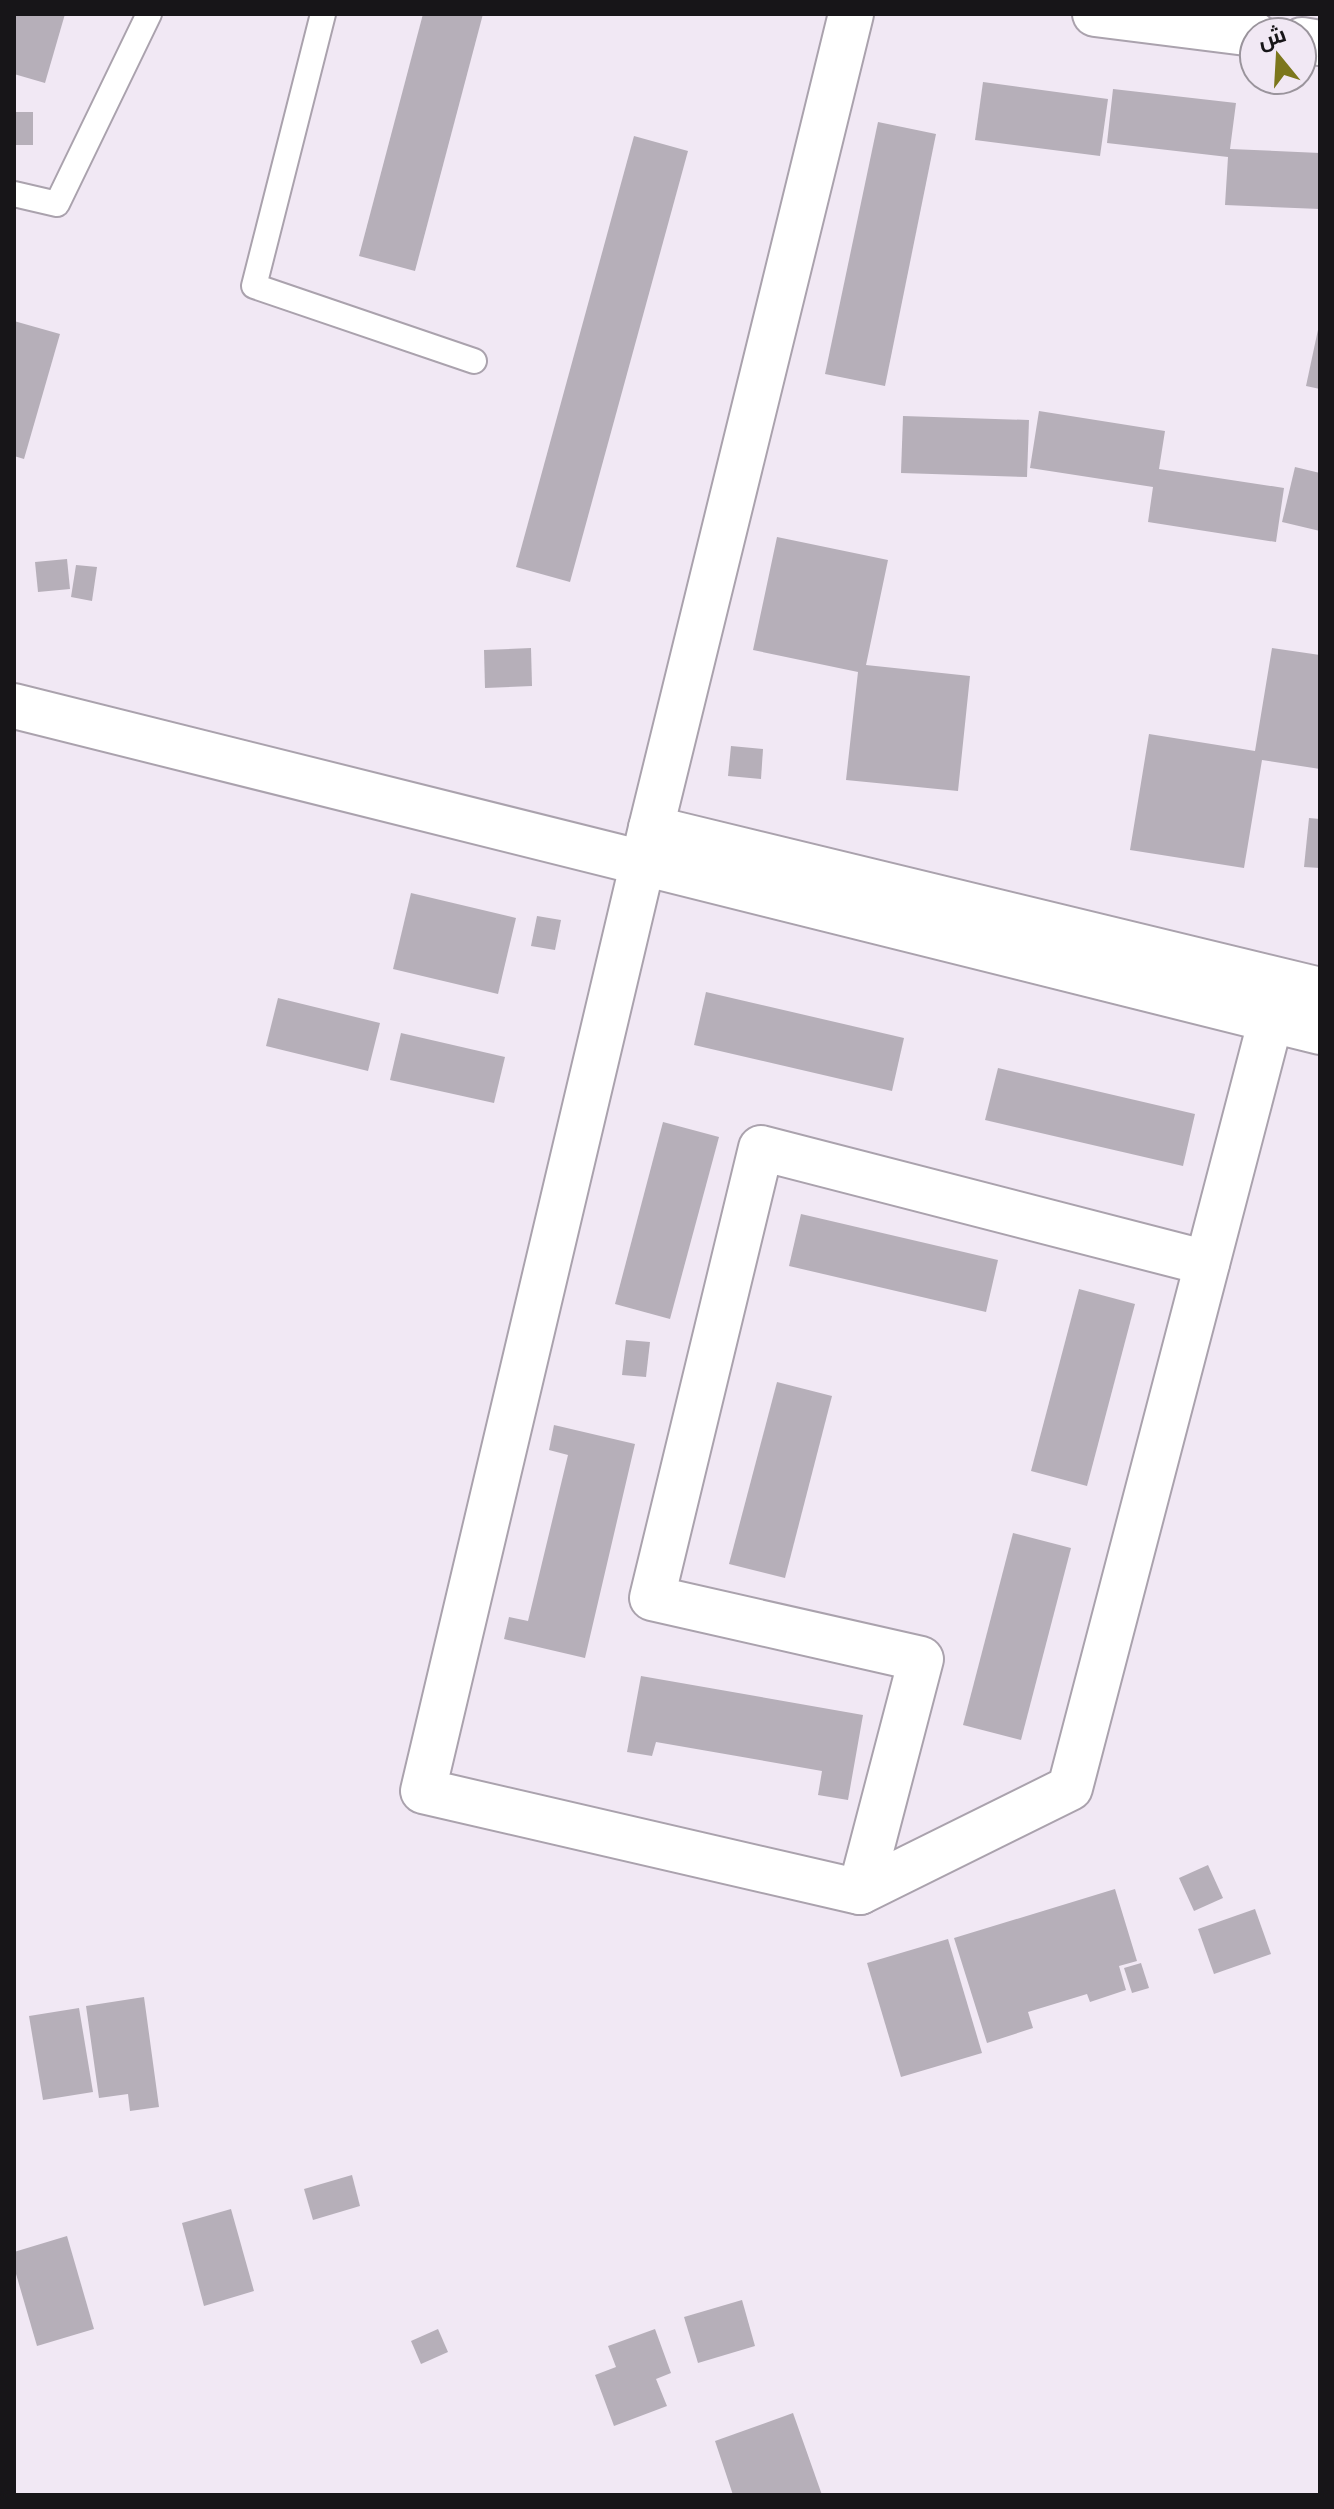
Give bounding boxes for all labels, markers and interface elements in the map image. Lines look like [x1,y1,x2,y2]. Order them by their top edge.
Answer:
north arrow [1238,16,1318,96]
text: ش [1255,21,1290,55]

